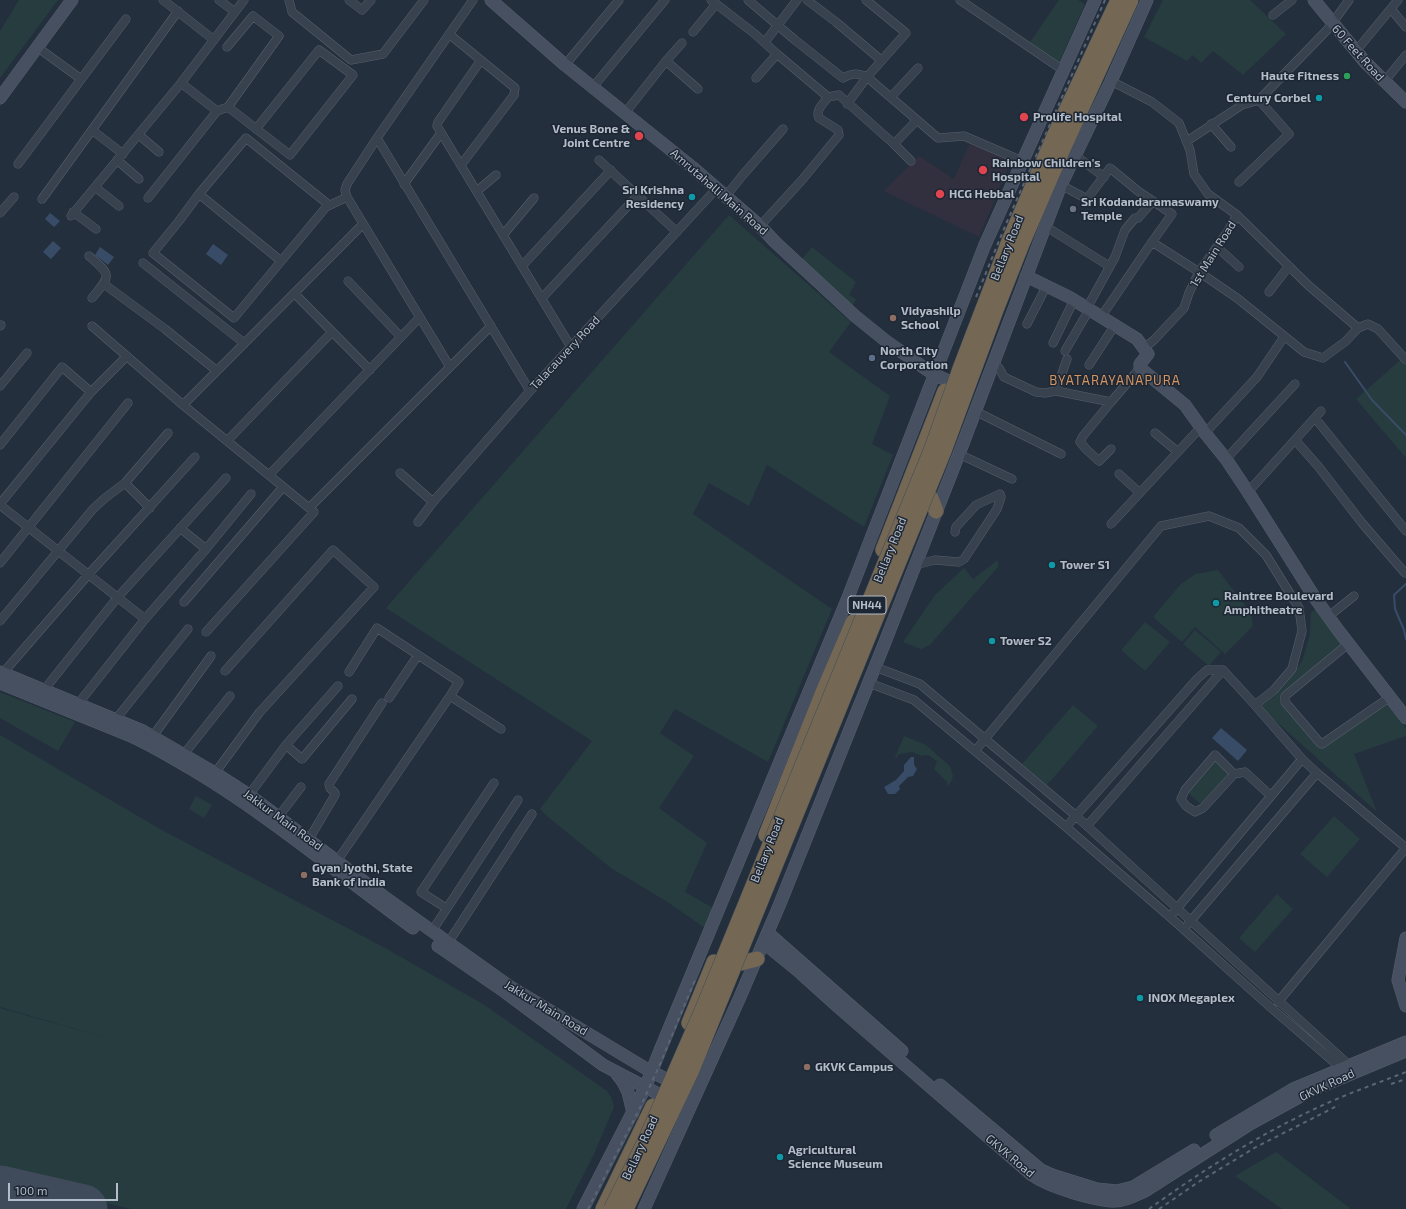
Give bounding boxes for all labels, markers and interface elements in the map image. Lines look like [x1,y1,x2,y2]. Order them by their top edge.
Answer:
street label: 60 Feet Road [1329,22,1387,84]
place label: Haute Fitness [1261,69,1339,83]
marker: Haute Fitness [1342,71,1352,81]
place label: Century Corbel [1226,91,1311,105]
marker: Century Corbel [1314,93,1324,103]
place label: Prolife Hospital [1033,110,1122,124]
marker: Prolife Hospital [1018,111,1030,123]
place label: Venus Bone & Joint Centre [552,122,630,150]
marker: Venus Bone & Joint Centre [633,130,645,142]
street label: Amrutahalli Main Road [667,146,771,238]
place label: Rainbow Children's Hospital [992,156,1101,184]
marker: Rainbow Children's Hospital [977,164,989,176]
place label: Sri Krishna Residency [622,183,684,211]
place label: HCG Hebbal [949,187,1015,201]
marker: HCG Hebbal [934,188,946,200]
marker: Sri Krishna Residency [687,192,697,202]
place label: Sri Kodandaramaswamy Temple [1081,195,1219,223]
marker: Sri Kodandaramaswamy Temple [1068,204,1078,214]
street label: Bellary Road [987,213,1027,283]
street label: 1st Main Road [1187,218,1239,290]
place label: Vidyashilp School [901,304,961,332]
street label: Talacauvery Road [527,313,603,393]
marker: Vidyashilp School [888,313,898,323]
place label: North City Corporation [880,344,948,372]
marker: North City Corporation [867,353,877,363]
district label: BYATARAYANAPURA [1049,373,1181,389]
street label: Bellary Road [870,515,910,585]
place label: Tower S1 [1060,558,1110,572]
marker: Tower S1 [1047,560,1057,570]
place label: Raintree Boulevard Amphitheatre [1224,589,1333,617]
road number: NH44 [848,596,886,614]
marker: Raintree Boulevard Amphitheatre [1211,598,1221,608]
place label: Tower S2 [1000,634,1052,648]
marker: Tower S2 [987,636,997,646]
street label: Jakkur Main Road [241,786,325,854]
street label: Bellary Road [747,815,787,885]
place label: Gyan Jyothi, State Bank of India [312,861,413,889]
marker: Gyan Jyothi, State Bank of India [299,870,309,880]
street label: Jakkur Main Road [502,977,590,1039]
place label: INOX Megaplex [1148,991,1235,1005]
marker: INOX Megaplex [1135,993,1145,1003]
place label: GKVK Campus [815,1060,893,1074]
marker: GKVK Campus [802,1062,812,1072]
street label: GKVK Road [1297,1066,1357,1104]
street label: Bellary Road [619,1114,661,1182]
street label: GKVK Road [983,1131,1037,1181]
place label: Agricultural Science Museum [788,1143,883,1171]
marker: Agricultural Science Museum [775,1152,785,1162]
scale bar [10,1175,120,1201]
text: 100 m [15,1183,47,1197]

